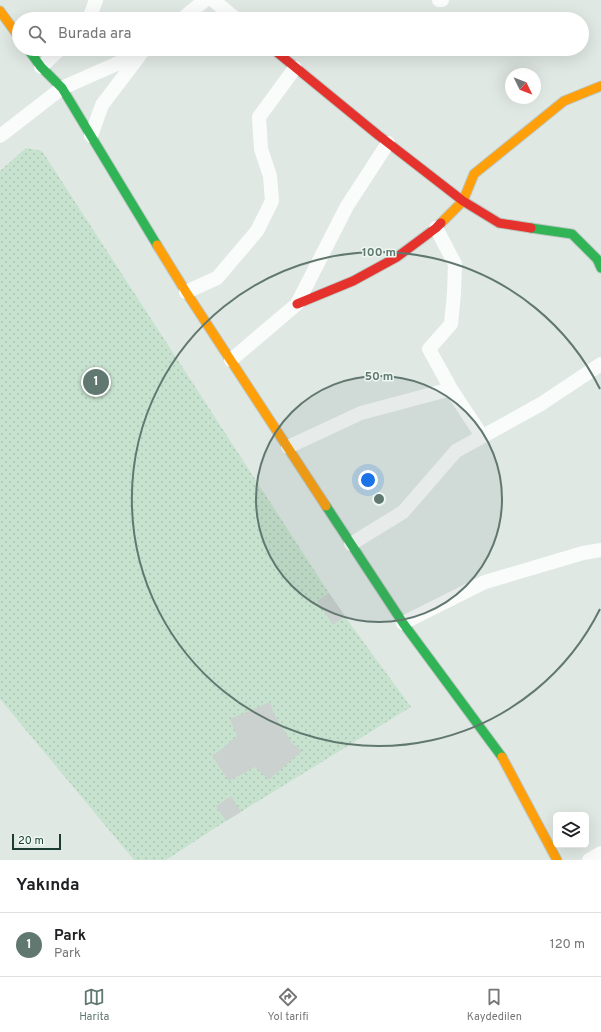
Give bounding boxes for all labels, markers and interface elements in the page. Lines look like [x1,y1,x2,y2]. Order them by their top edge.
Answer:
search box [12,12,589,56]
icon: search [26,23,48,45]
text: Burada ara [58,25,131,44]
north arrow [505,68,541,104]
text: 100 m [362,245,396,261]
pin: 1 [83,367,109,397]
text: 50 m [365,369,393,385]
your location [358,470,378,490]
centre of rings [372,492,386,506]
map controls [553,812,589,848]
button: layers [553,812,589,848]
scale bar [12,832,61,851]
text: 20 m [18,834,44,848]
text: Yakında [16,875,80,897]
text: Park [54,927,86,946]
text: 1 [26,937,32,953]
text: 120 m [550,937,585,953]
text: Park [54,946,81,962]
tab: Harita [79,986,109,1024]
tab: Yol tarifi [268,986,309,1024]
tab: Kaydedilen [467,986,522,1024]

